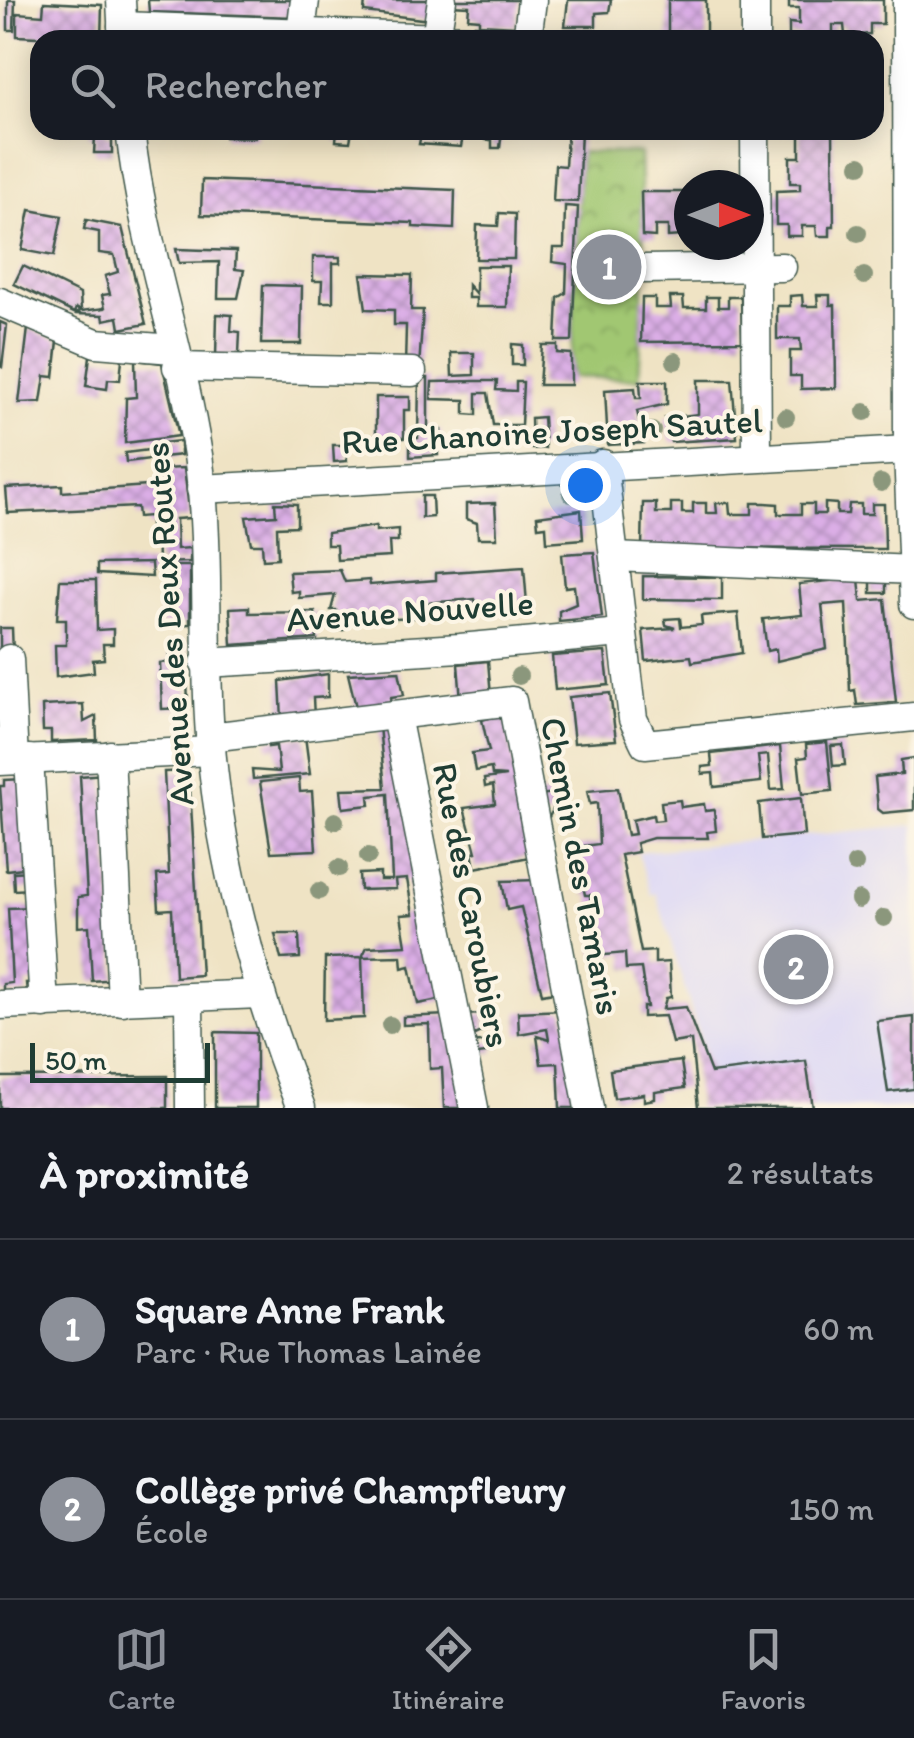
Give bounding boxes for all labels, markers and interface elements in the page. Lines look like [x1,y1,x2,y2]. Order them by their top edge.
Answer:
search box [30,30,884,140]
icon: search [65,58,120,113]
text: Rechercher [145,62,327,108]
north arrow [674,170,764,260]
pin: 1 [576,230,642,304]
street label: Rue Chanoine Joseph Sautel [340,399,764,463]
street label: Avenue des Deux Routes [135,441,203,807]
your location [560,460,611,511]
street label: Avenue Nouvelle [285,581,535,641]
street label: Chemin des Tamaris [532,714,630,1018]
street label: Rue des Caroubiers [424,759,520,1051]
pin: 2 [764,930,828,1004]
scale bar [30,1038,210,1082]
text: 50 m [45,1043,107,1077]
text: À proximité [40,1148,249,1199]
text: 2 résultats [727,1154,874,1192]
text: Square Anne Frank [135,1287,444,1333]
text: 1 [65,1310,80,1348]
text: 60 m [803,1310,874,1348]
text: Parc · Rue Thomas Lainée [135,1333,482,1371]
text: Collège privé Champfleury [135,1467,566,1513]
text: 2 [64,1490,81,1528]
text: 150 m [789,1490,874,1528]
text: École [135,1513,208,1551]
tab: Carte [108,1622,176,1716]
tab: Itinéraire [392,1622,505,1716]
tab: Favoris [721,1622,806,1716]

